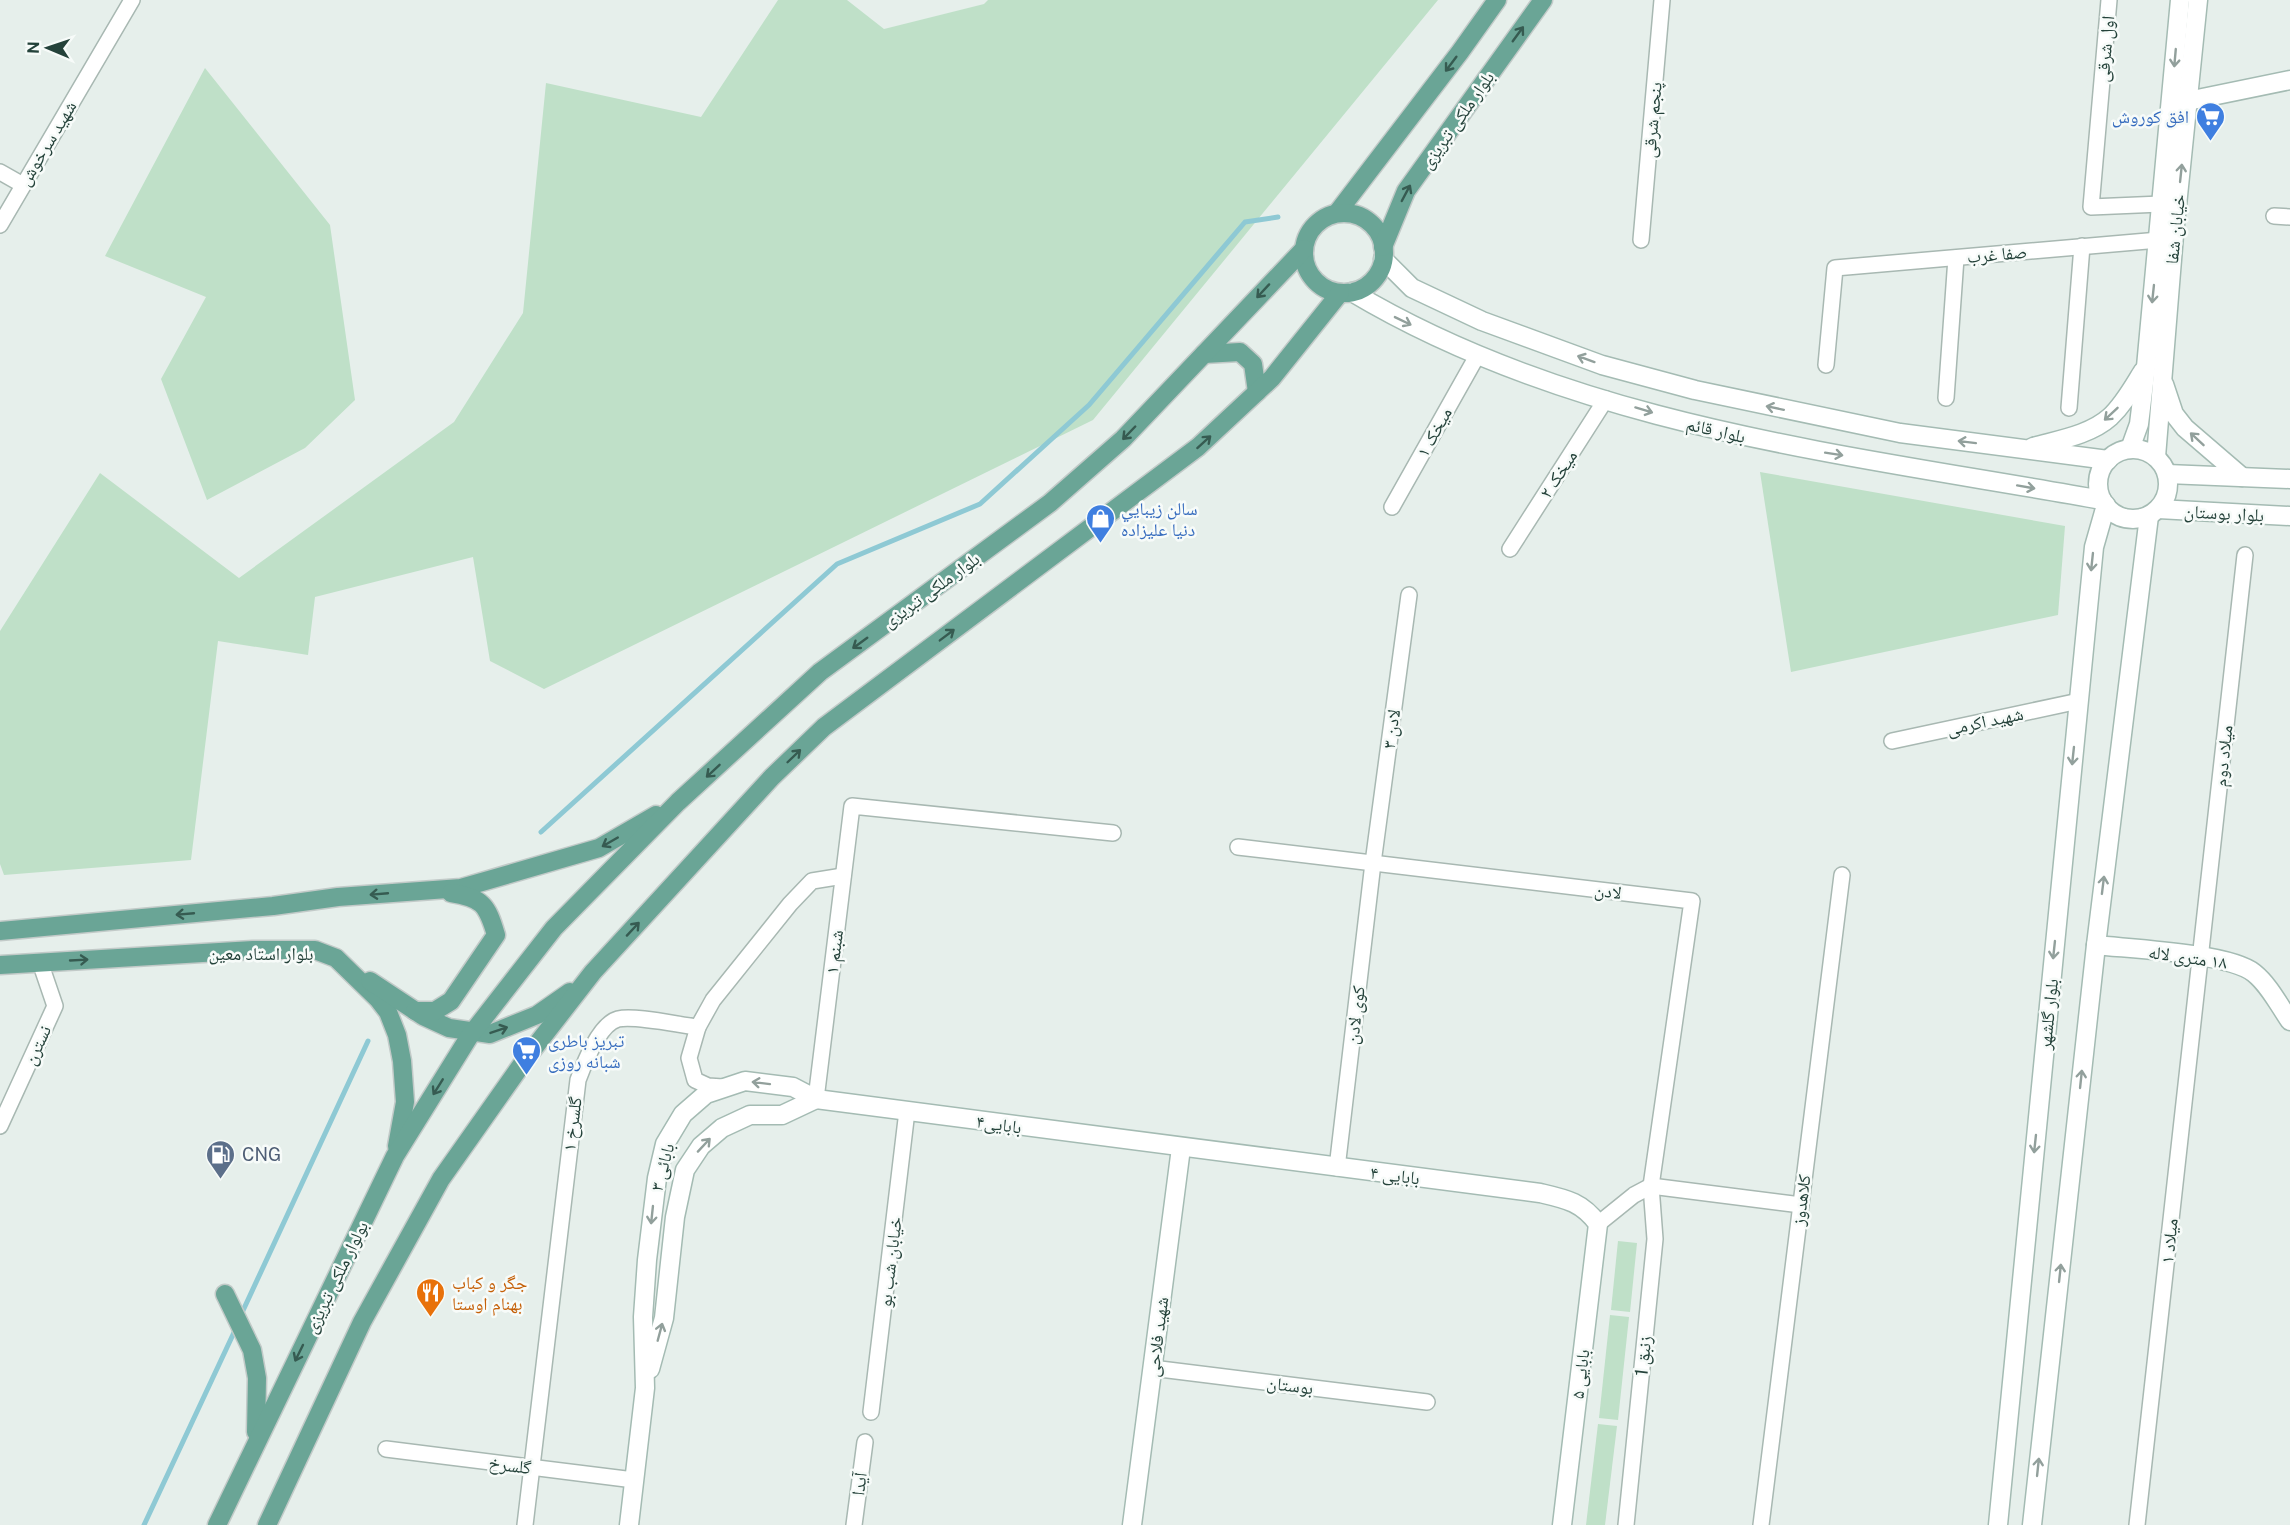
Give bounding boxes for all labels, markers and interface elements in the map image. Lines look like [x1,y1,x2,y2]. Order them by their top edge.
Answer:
street label: اول شرقی [2092,15,2119,83]
north arrow [18,18,78,78]
one-way arrow [1512,26,1525,42]
text: N [24,41,43,54]
one-way arrow [2169,48,2180,68]
one-way arrow [1444,56,1457,72]
street label: بلوار ملکى تبریزى [1416,67,1499,173]
street label: پنجم شرقی [1638,81,1668,159]
street label: شهید سرخوش [13,97,81,190]
supermarket icon: افق کوروش [2194,100,2226,142]
place label: افق کوروش [2112,106,2189,128]
one-way arrow [2176,163,2187,183]
one-way arrow [1401,184,1413,202]
street label: خیابان شفا [2161,193,2190,265]
street label: صفا غرب [1966,241,2028,268]
one-way arrow [1256,284,1271,299]
one-way arrow [2147,284,2158,304]
one-way arrow [1393,316,1411,327]
one-way arrow [1578,353,1596,364]
one-way arrow [1766,401,1785,413]
street label: میخک ۱ [1412,404,1456,460]
one-way arrow [1634,406,1653,417]
one-way arrow [2104,407,2119,421]
street label: بلوار قائم [1684,413,1748,449]
one-way arrow [1122,425,1136,440]
one-way arrow [2190,432,2205,446]
one-way arrow [1196,435,1211,449]
one-way arrow [1957,437,1977,448]
street label: میخک ۲ [1535,446,1582,502]
one-way arrow [1823,449,1843,460]
one-way arrow [2016,481,2035,492]
place label: سالن زيبايي دنيا عليزاده [1121,498,1198,540]
street label: بلوار بوستان [2183,500,2265,527]
shop icon: سالن زيبايي دنيا عليزاده [1084,502,1116,544]
street label: بلوار ملکى تبریزى [879,548,984,633]
one-way arrow [2086,552,2097,572]
one-way arrow [939,629,955,641]
one-way arrow [852,637,868,649]
street label: شهید اکرمی [1945,703,2025,740]
street label: لادن ۳ [1378,708,1405,750]
street label: میلاد دوم [2209,724,2239,788]
one-way arrow [2067,746,2078,766]
one-way arrow [787,748,802,763]
one-way arrow [705,763,720,778]
one-way arrow [602,836,619,848]
one-way arrow [2098,876,2109,896]
street label: لادن [1593,879,1623,904]
one-way arrow [369,889,389,900]
one-way arrow [175,909,195,920]
one-way arrow [626,921,640,936]
street label: شبنم ۱ [821,929,849,976]
one-way arrow [2048,940,2059,960]
street label: ١٨ متری لاله [2147,941,2229,974]
street label: بلوار استاد معین [208,943,314,965]
one-way arrow [69,954,89,965]
street label: بلوار گلشهر [2034,977,2063,1052]
street label: کوی لادن [1341,984,1370,1046]
street label: نسترن [19,1022,56,1069]
one-way arrow [490,1024,508,1035]
place label: تبریز باطری شبانه روزی [548,1030,624,1073]
supermarket icon: تبریز باطری شبانه روزی [511,1034,543,1076]
one-way arrow [2076,1070,2087,1090]
one-way arrow [752,1077,771,1088]
one-way arrow [432,1078,444,1095]
street label: گلسرخ ۱ [558,1095,588,1153]
street label: بابایی۴ [975,1110,1023,1139]
one-way arrow [2029,1134,2040,1154]
fuel station icon: CNG [205,1138,237,1180]
one-way arrow [697,1138,711,1153]
street label: بابائی ۳ [646,1141,679,1194]
place label: CNG [242,1144,281,1165]
street label: بابایی ۴ [1369,1162,1421,1189]
street label: کلاهدوز [1787,1173,1815,1228]
one-way arrow [646,1205,657,1224]
street label: خیابان شب بو [874,1215,907,1309]
street label: بولوار ملکی تبریزی [300,1217,373,1337]
street label: میلاد ۱ [2156,1217,2182,1265]
one-way arrow [2054,1264,2065,1283]
place label: جگر و کباب بهنام اوستا [452,1272,527,1316]
restaurant icon: جگر و کباب بهنام اوستا [415,1276,447,1318]
street label: شهید فلاحی [1142,1296,1173,1378]
one-way arrow [655,1322,667,1341]
street label: زنبق 1 [1630,1335,1657,1377]
one-way arrow [293,1343,305,1361]
street label: ۵ بابایی [1567,1348,1594,1400]
street label: بوستان [1265,1372,1315,1399]
street label: گلسرخ [487,1452,533,1480]
one-way arrow [2033,1457,2044,1477]
street label: آیدا [847,1471,871,1497]

